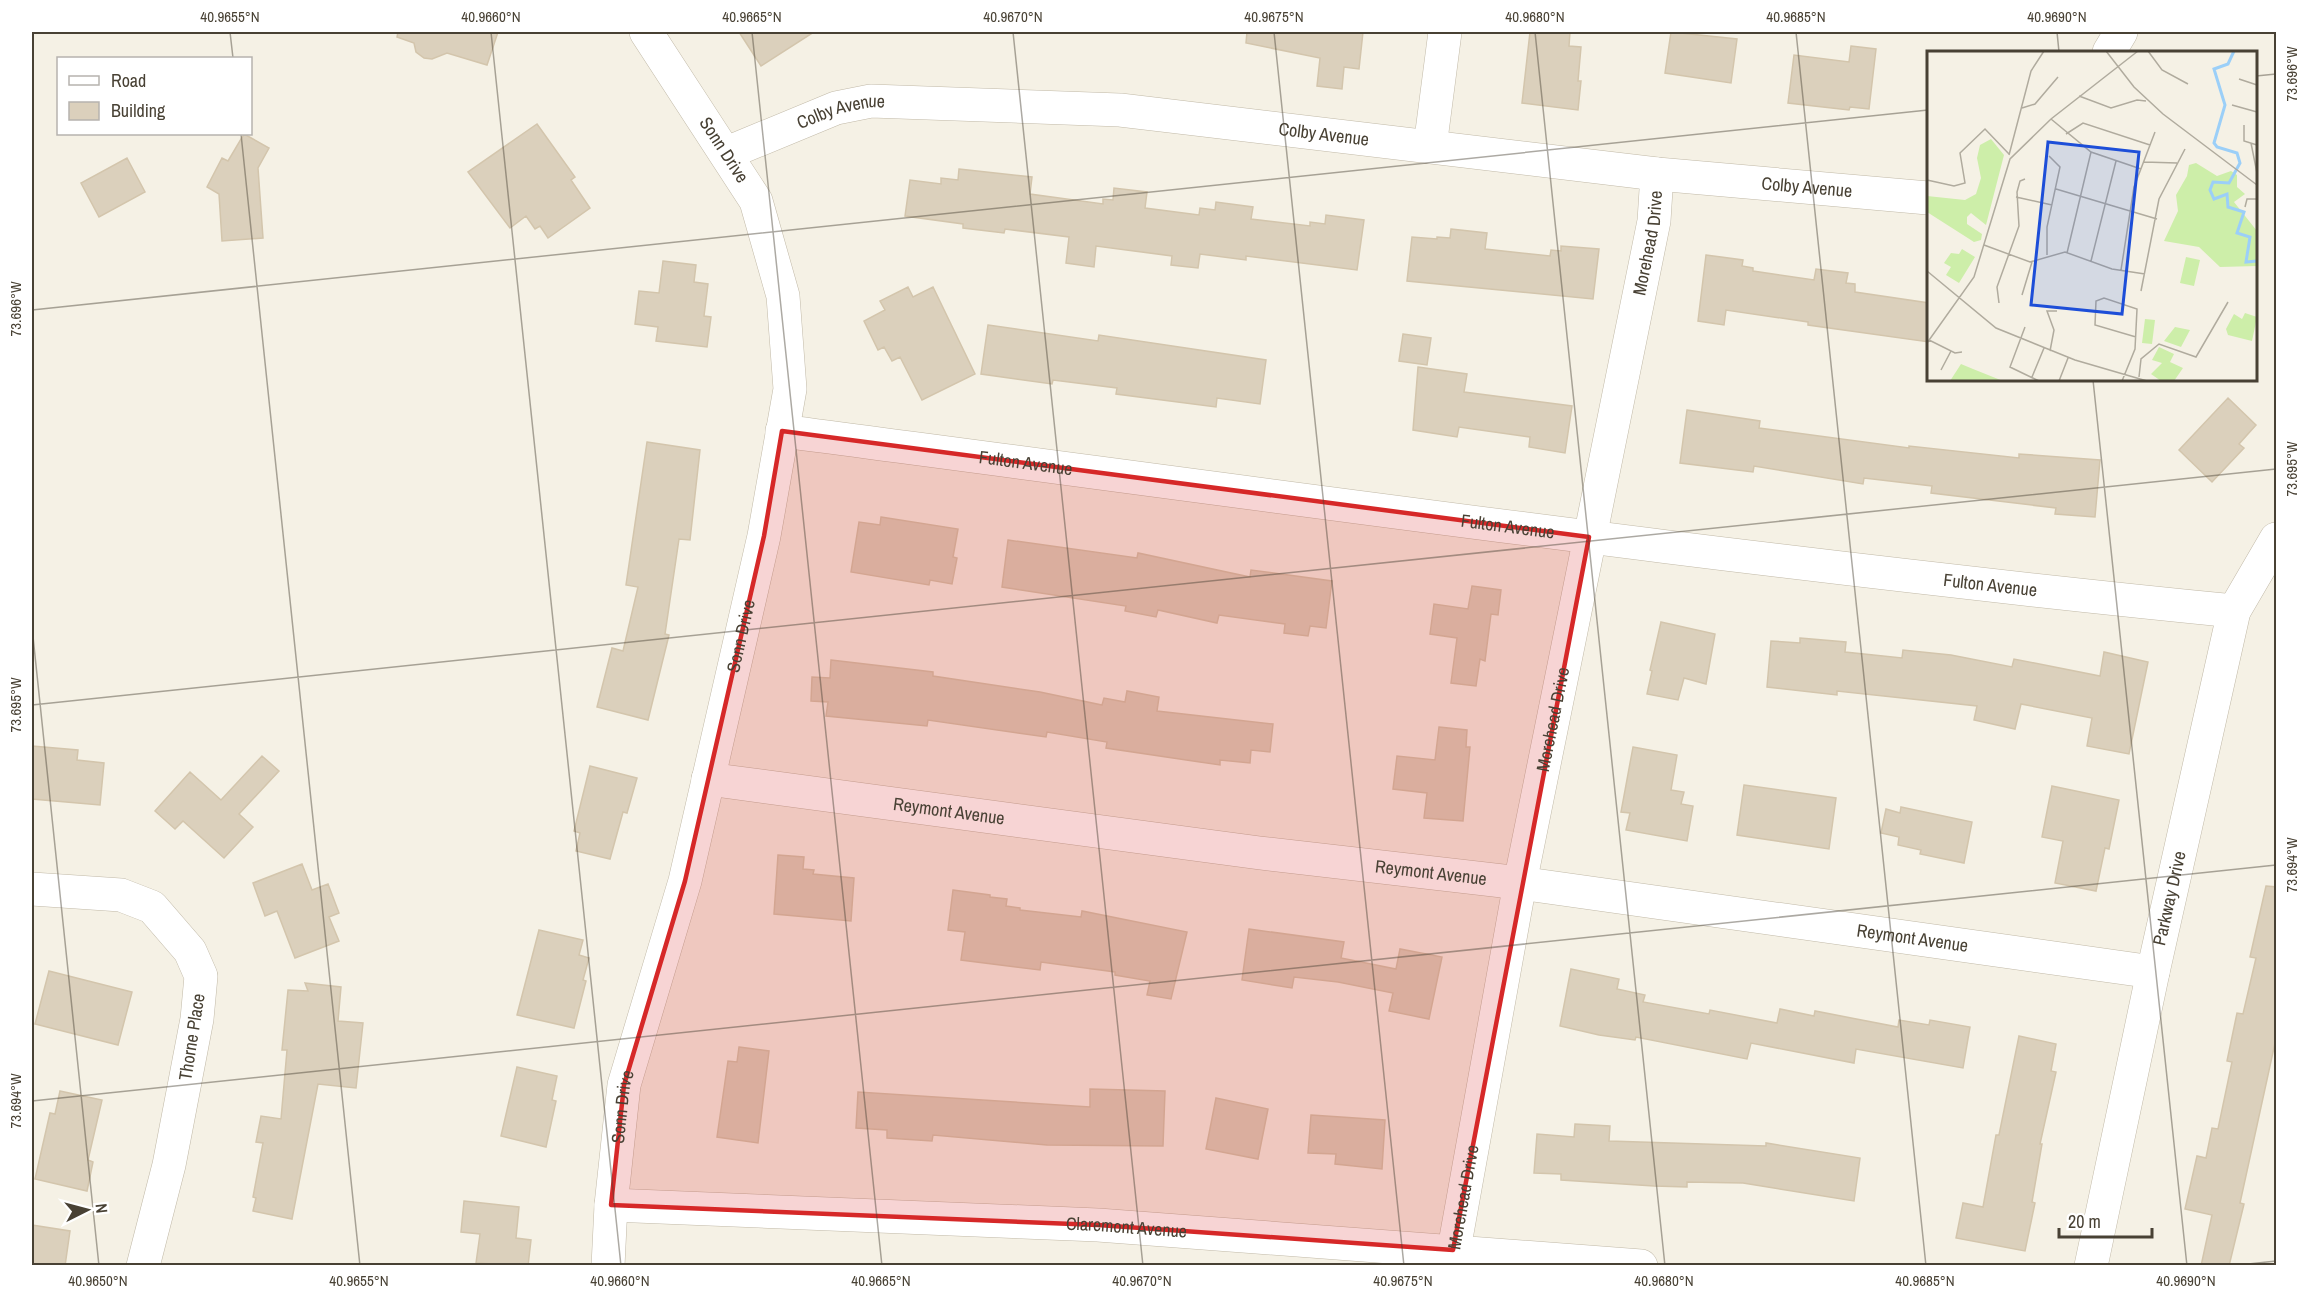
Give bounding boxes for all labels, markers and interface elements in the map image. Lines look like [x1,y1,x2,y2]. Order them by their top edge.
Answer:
text: 40.9655°N [200,6,260,27]
text: 40.9660°N [461,6,521,27]
text: 40.9665°N [722,6,782,27]
text: 40.9670°N [983,6,1043,27]
text: 40.9675°N [1244,6,1304,27]
text: 40.9680°N [1505,6,1565,27]
text: 40.9685°N [1766,6,1826,27]
text: 40.9690°N [2027,6,2087,27]
text: 73.696°W [2281,46,2302,102]
inset map [1927,51,2257,381]
legend [57,57,252,135]
text: Road [111,68,146,93]
street label: Colby Avenue [793,88,885,135]
text: Building [111,98,166,123]
street label: Sonn Drive [694,112,755,188]
street label: Colby Avenue [1277,116,1370,152]
street label: Colby Avenue [1760,170,1853,203]
street label: Morehead Drive [1626,190,1668,297]
text: 73.696°W [5,281,26,337]
text: 73.695°W [2281,441,2302,497]
street label: Fulton Avenue [978,444,1074,481]
street label: Fulton Avenue [1459,508,1556,545]
street label: Fulton Avenue [1942,567,2038,602]
street label: Sonn Drive [720,597,761,675]
street label: Morehead Drive [1530,665,1575,774]
text: 73.695°W [5,677,26,733]
street label: Reymont Avenue [892,791,1006,831]
text: 73.694°W [2281,837,2302,893]
street label: Parkway Drive [2146,849,2192,948]
street label: Reymont Avenue [1374,853,1488,891]
street label: Reymont Avenue [1855,917,1970,958]
street label: Thorne Place [172,992,211,1082]
street label: Sonn Drive [605,1067,640,1145]
text: 73.694°W [5,1073,26,1129]
street label: Morehead Drive [1441,1143,1485,1251]
north arrow [57,1180,117,1240]
scale bar [2059,1201,2152,1239]
text: N [90,1203,113,1214]
text: 20 m [2068,1209,2101,1234]
street label: Claremont Avenue [1065,1211,1188,1244]
text: 40.9650°N [68,1270,128,1291]
text: 40.9655°N [329,1270,389,1291]
text: 40.9660°N [590,1270,650,1291]
text: 40.9665°N [851,1270,911,1291]
text: 40.9670°N [1112,1270,1172,1291]
text: 40.9675°N [1373,1270,1433,1291]
text: 40.9680°N [1634,1270,1694,1291]
text: 40.9685°N [1895,1270,1955,1291]
text: 40.9690°N [2156,1270,2216,1291]

